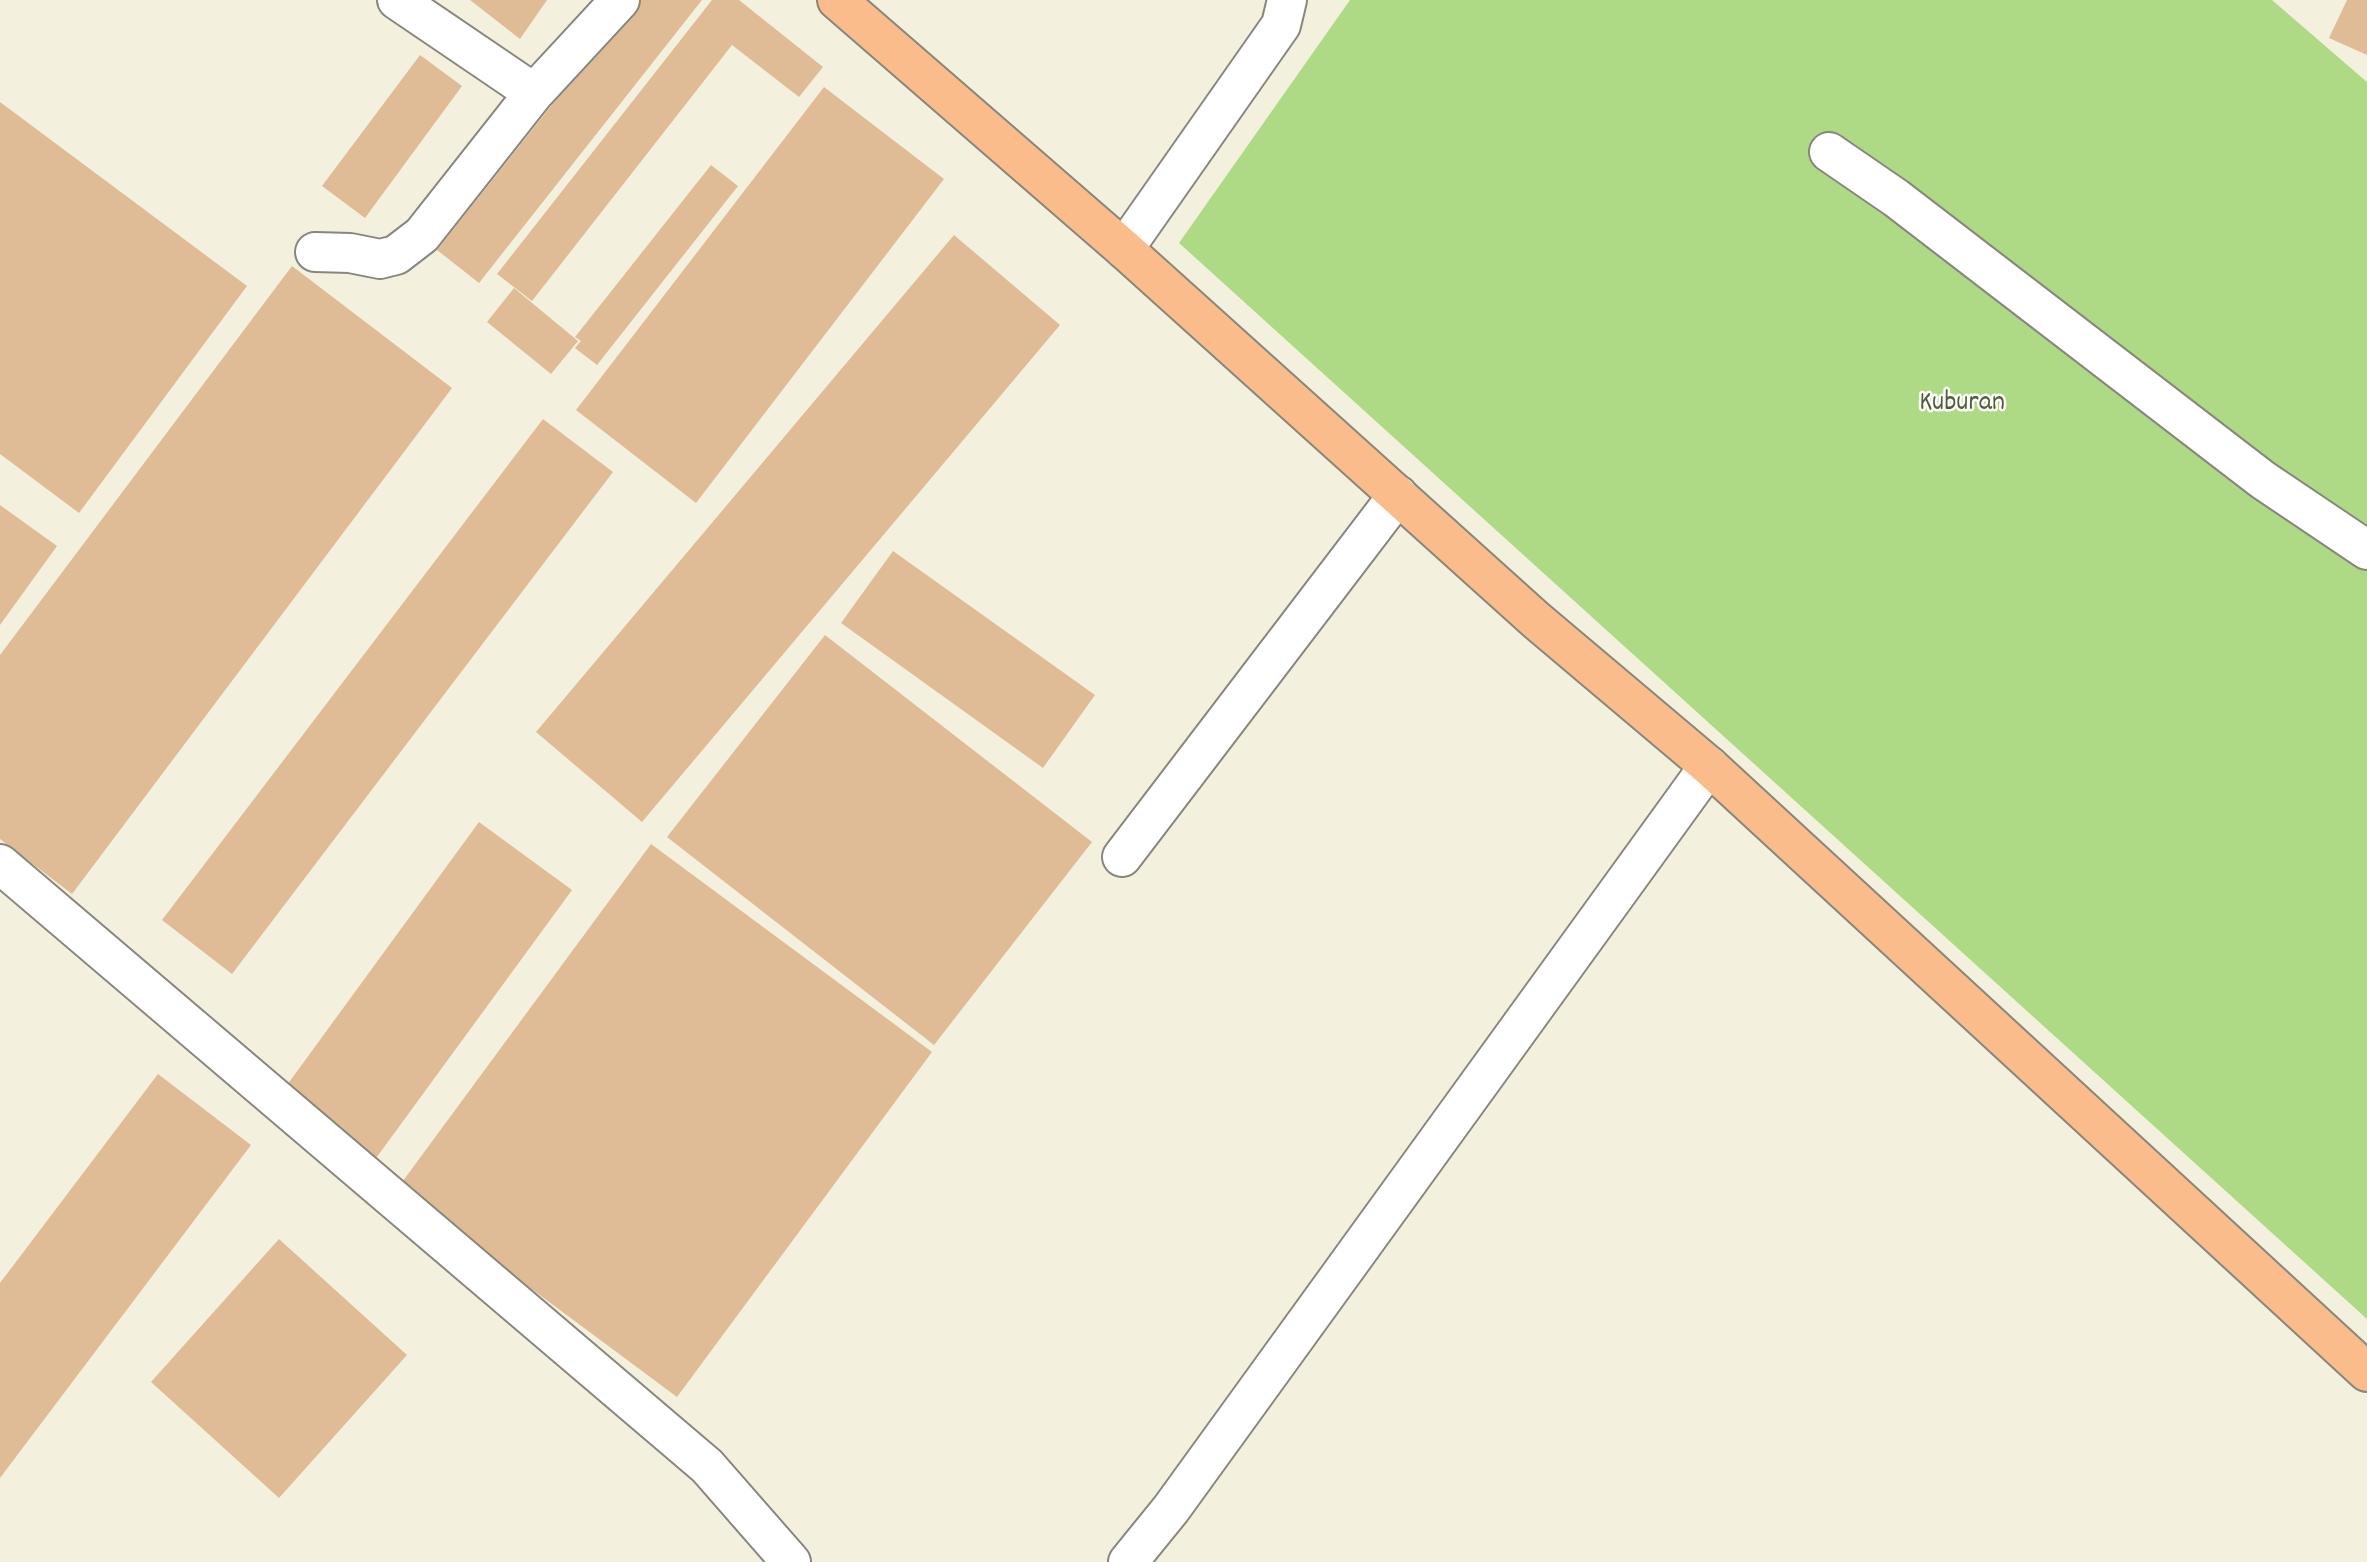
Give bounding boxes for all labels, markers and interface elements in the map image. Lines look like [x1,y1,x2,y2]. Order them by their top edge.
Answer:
park label: Kuburan [1919,388,2005,422]

